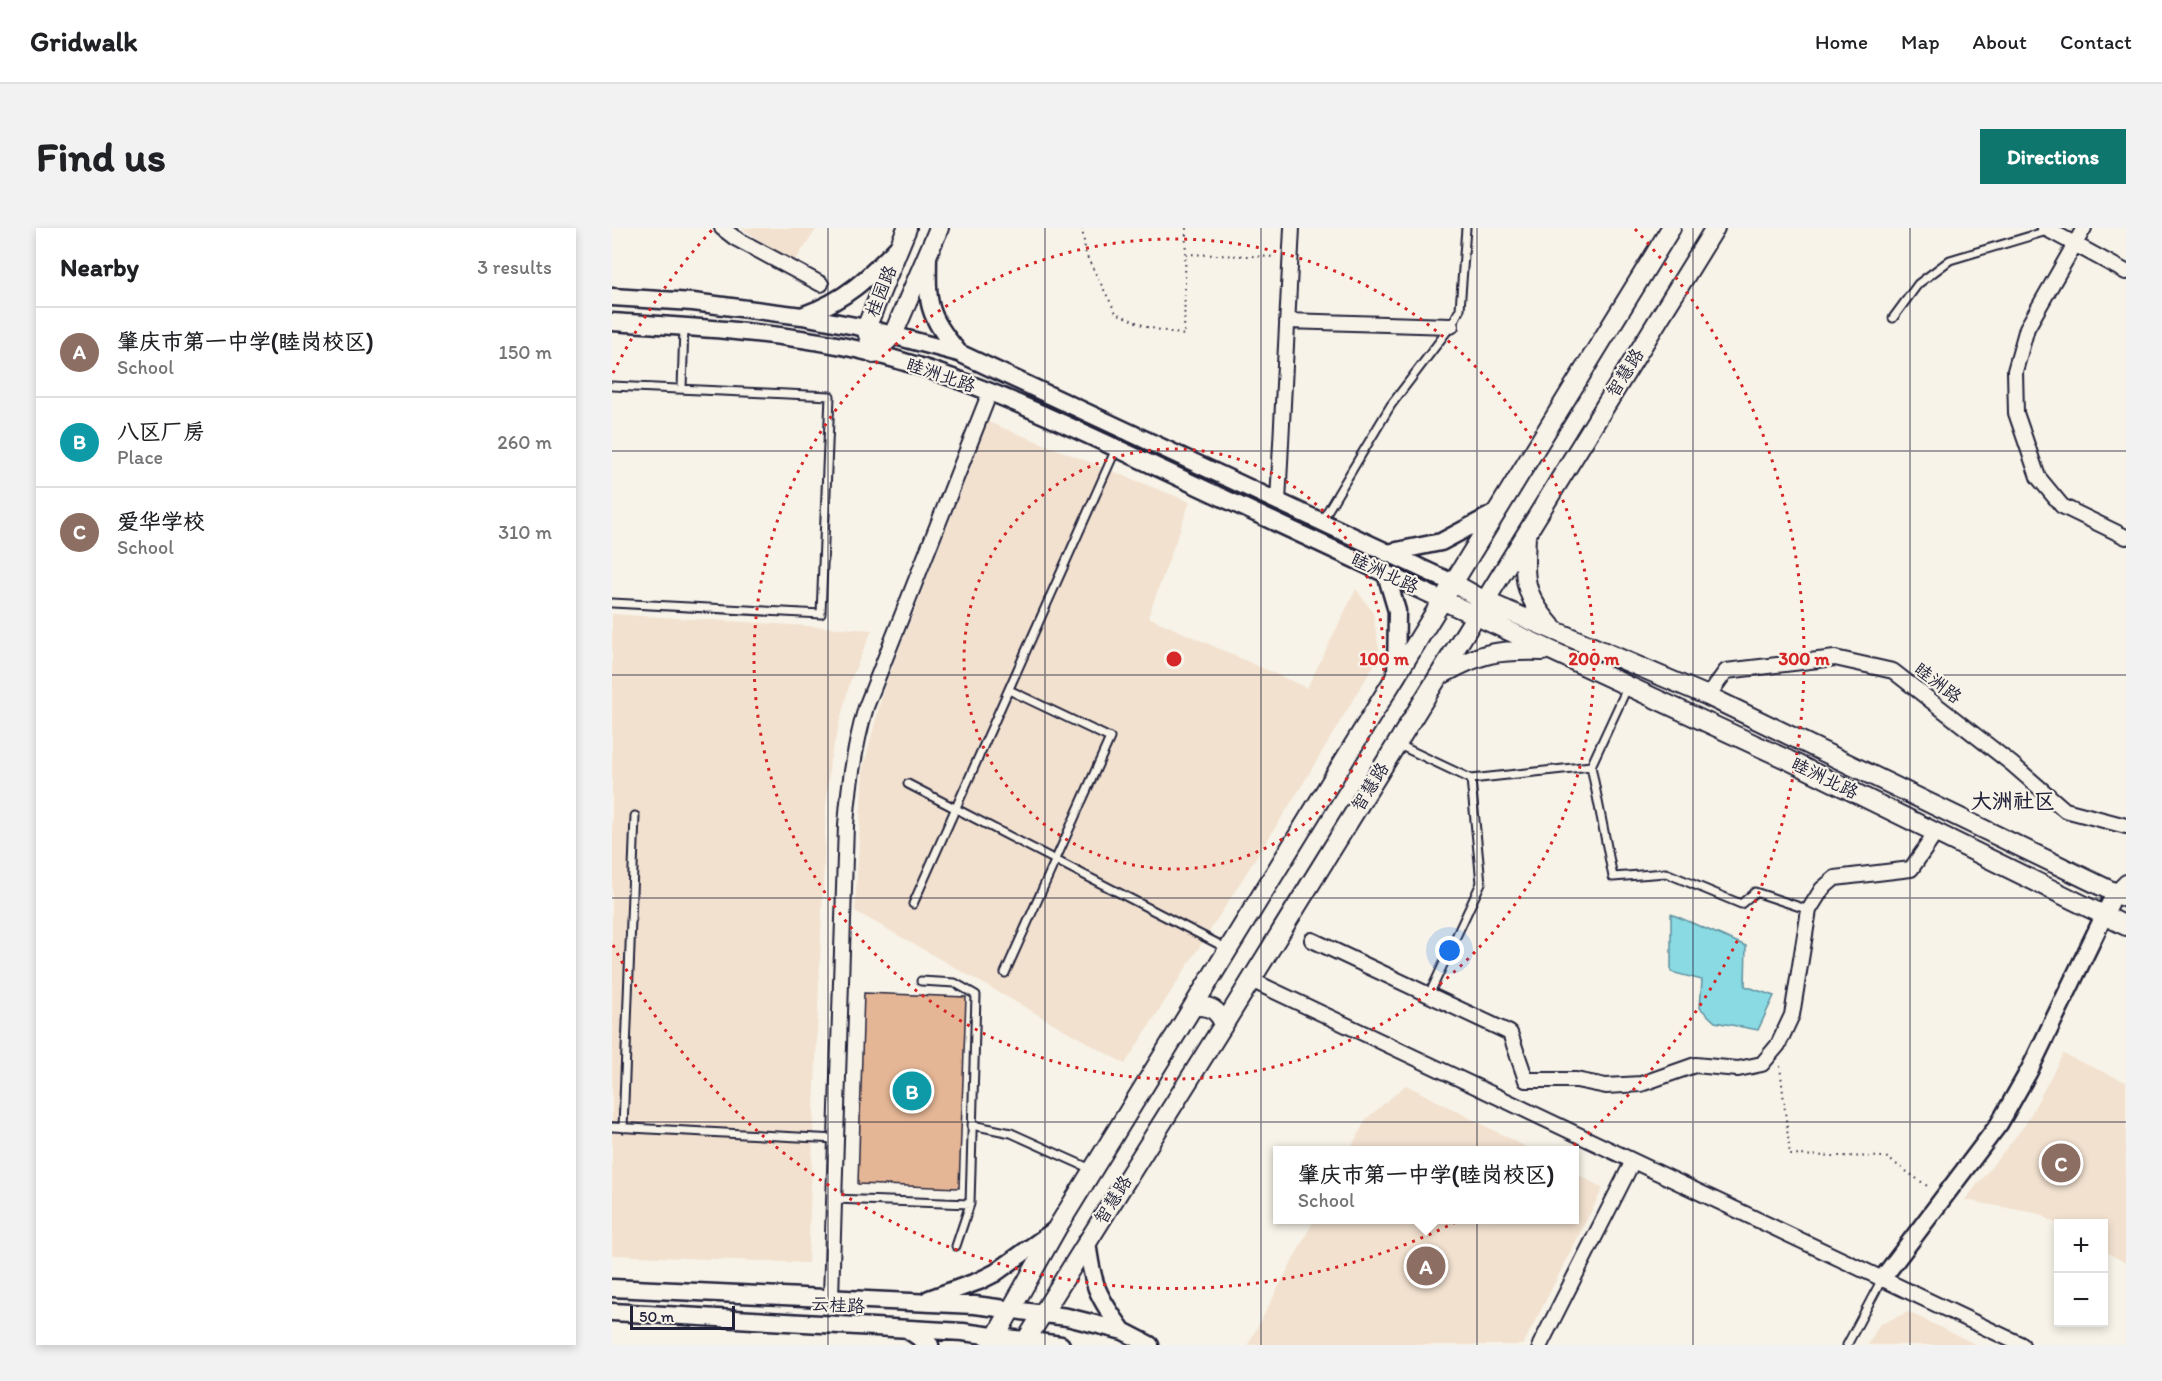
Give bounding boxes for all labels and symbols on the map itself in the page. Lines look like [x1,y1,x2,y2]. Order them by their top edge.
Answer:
street label: 桂园路 [861,262,901,320]
street label: 智慧路 [1601,344,1649,402]
street label: 睦洲北路 [903,353,979,397]
street label: 睦洲北路 [1348,548,1422,598]
text: 100 m [1359,648,1410,670]
text: 200 m [1569,648,1620,670]
text: 300 m [1778,648,1830,670]
centre of rings [1164,649,1184,669]
street label: 睦洲路 [1910,658,1966,708]
street label: 睦洲北路 [1788,752,1862,804]
street label: 智慧路 [1346,758,1394,816]
district label: 大洲社区 [1971,788,2055,813]
your location [1435,936,1464,965]
pin: B [892,1068,932,1114]
pin: C [2042,1140,2080,1186]
street label: 智慧路 [1089,1171,1137,1229]
pin: A [1406,1244,1446,1288]
street label: 云桂路 [810,1293,866,1317]
scale bar [630,1303,735,1330]

